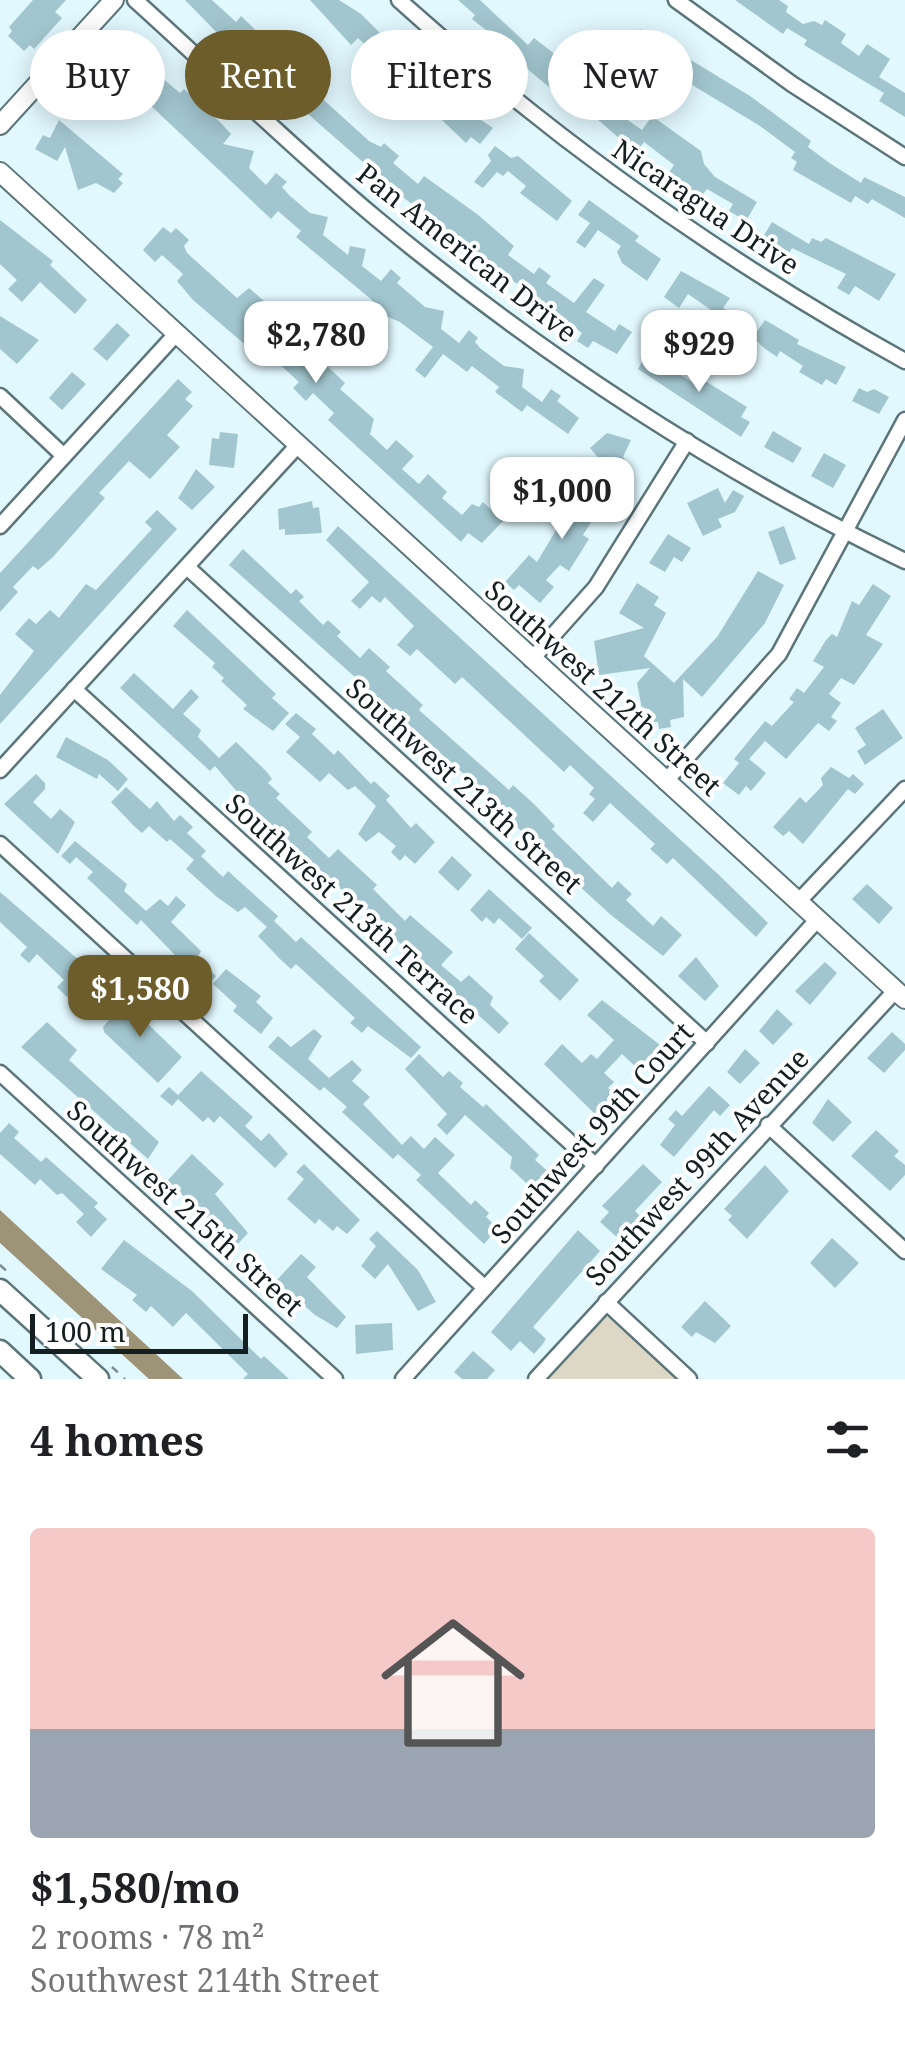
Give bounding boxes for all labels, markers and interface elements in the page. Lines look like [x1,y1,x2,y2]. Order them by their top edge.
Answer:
chip: Buy [30,30,165,120]
chip: Rent [185,30,331,120]
chip: Filters [351,30,528,120]
chip: New [548,30,693,120]
street label: Nicaragua Drive [606,130,807,283]
street label: Pan American Drive [350,154,586,350]
pin: $2,780 [235,301,397,386]
pin: $929 [640,310,758,395]
text: $2,780 [266,312,366,355]
text: $929 [663,321,735,364]
pin: $1,000 [481,457,643,542]
text: $1,000 [512,468,612,511]
street label: Southwest 212th Street [477,571,730,804]
street label: Southwest 213th Street [338,669,591,902]
street label: Southwest 213th Terrace [218,784,487,1032]
pin: $1,580 [59,955,221,1040]
text: $1,580 [90,966,190,1009]
street label: Southwest 99th Court [481,1013,701,1251]
street label: Southwest 99th Avenue [576,1039,817,1293]
street label: Southwest 215th Street [59,1091,312,1324]
scale bar [30,1309,248,1354]
text: 100 m [45,1312,126,1350]
text: 4 homes [30,1411,204,1468]
icon: filters [820,1412,875,1467]
icon: home [363,1593,543,1773]
text: $1,580/mo [30,1858,240,1915]
text: 2 rooms · 78 m² [30,1915,265,1958]
text: Southwest 214th Street [30,1958,379,2001]

